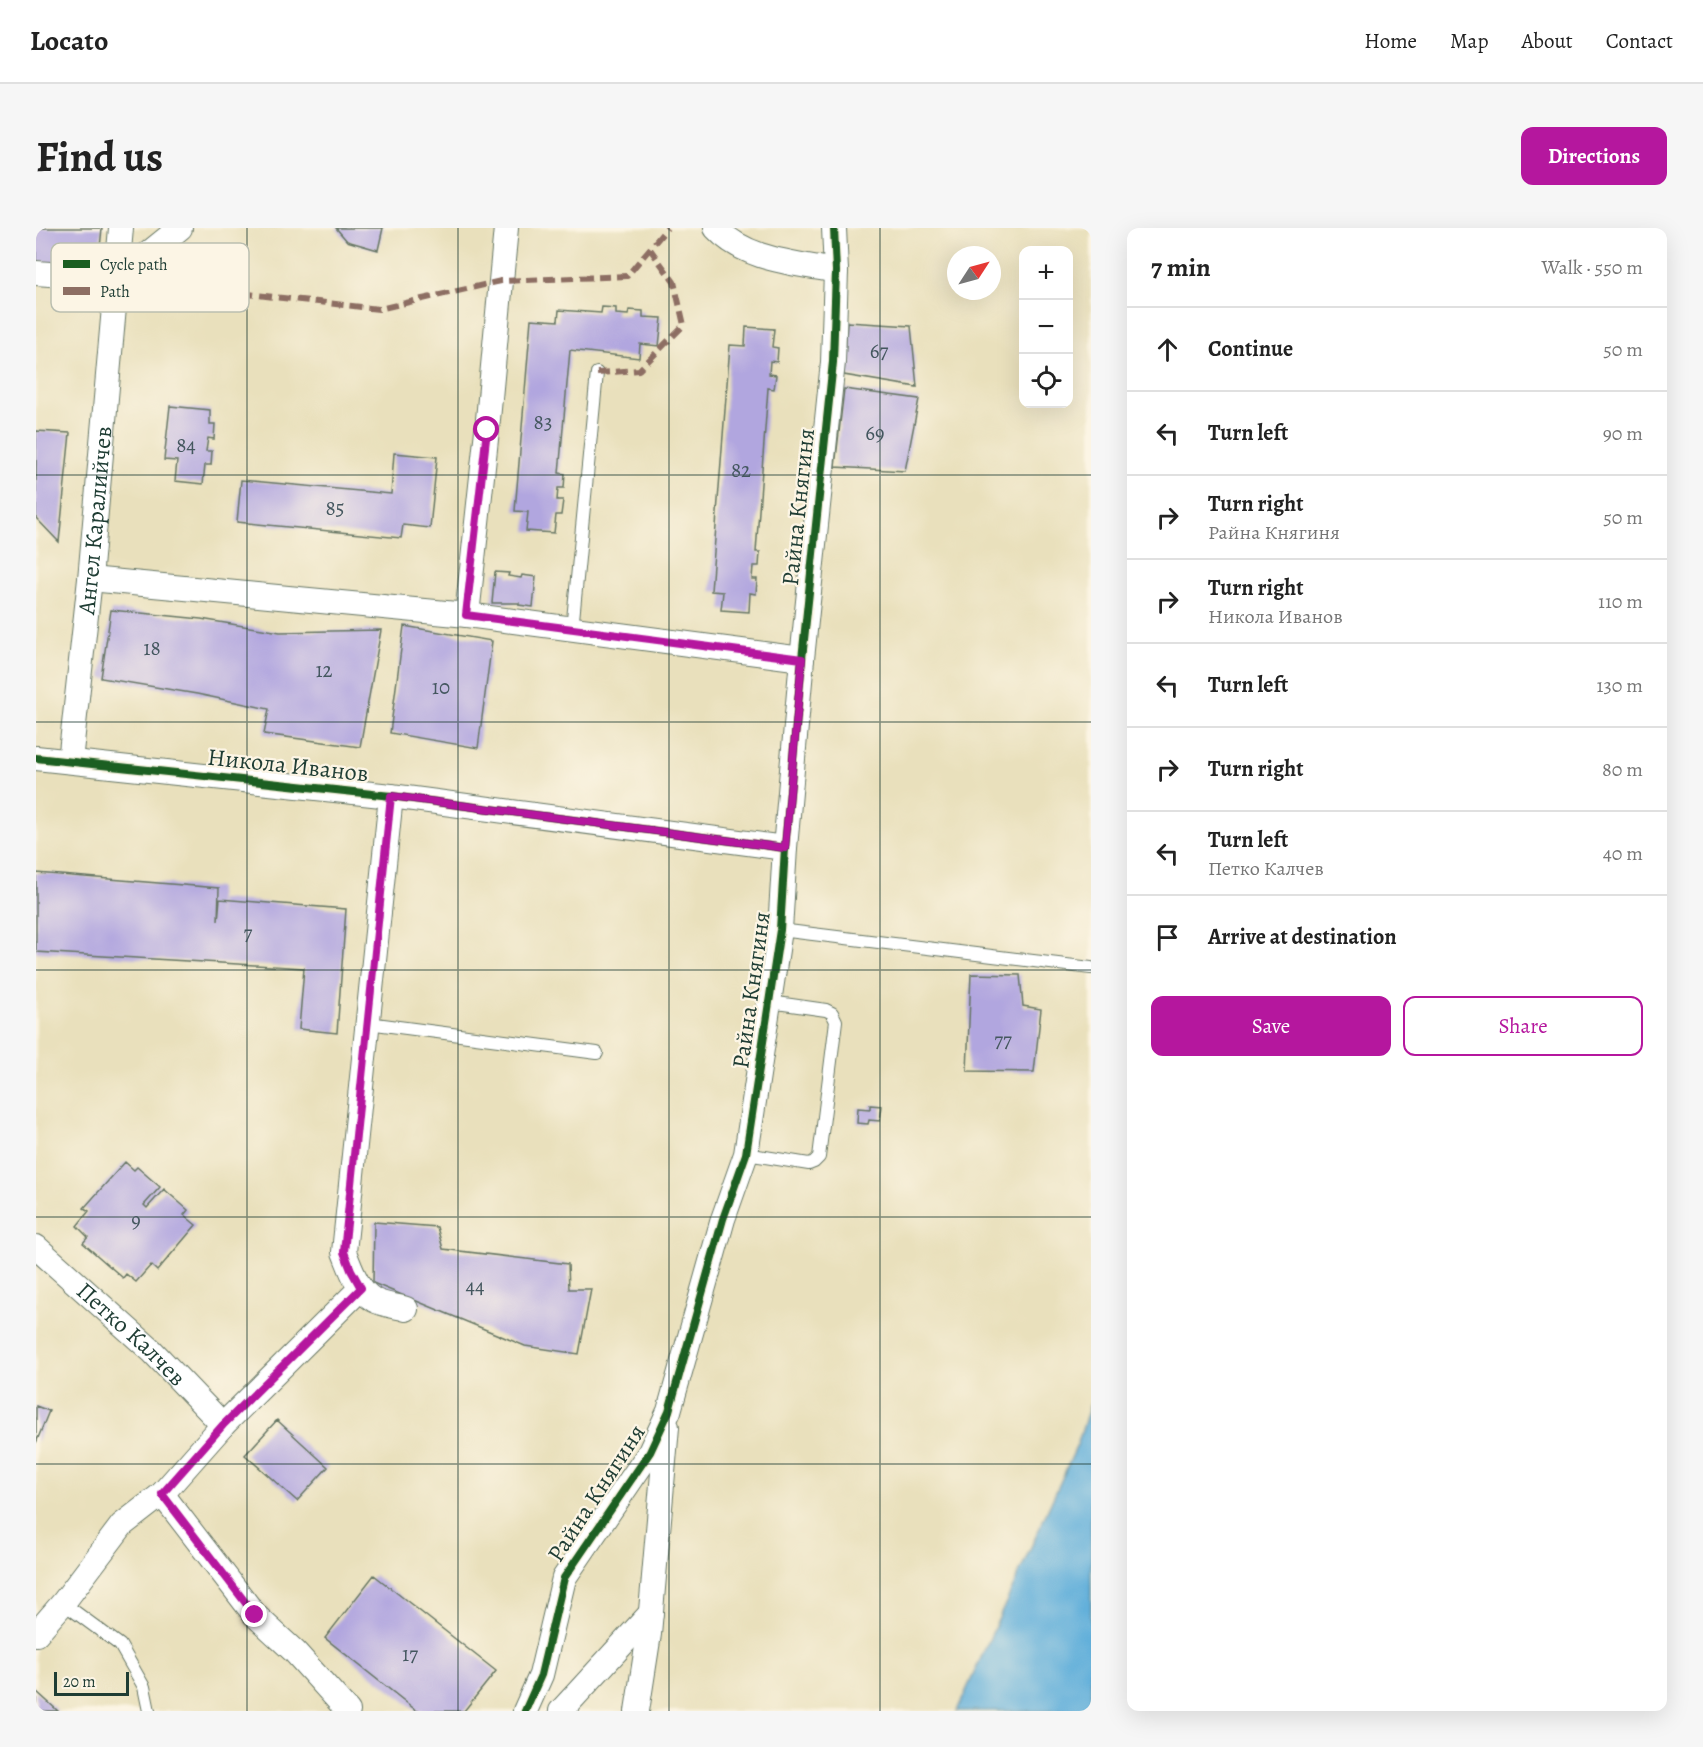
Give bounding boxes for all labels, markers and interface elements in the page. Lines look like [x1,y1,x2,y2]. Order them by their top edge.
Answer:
text: Locato [30,22,108,60]
text: Home [1364,27,1417,55]
text: Map [1450,27,1488,55]
text: About [1521,27,1573,55]
text: Contact [1606,27,1673,55]
button: Directions [1521,127,1667,185]
text: Find us [36,128,163,185]
legend [51,243,249,312]
north arrow [947,246,1001,300]
map controls [1019,246,1073,408]
button: + [1019,246,1073,300]
text: 7 min [1151,250,1211,285]
text: Cycle path [100,254,168,276]
text: Walk · 550 m [1541,254,1643,281]
text: Path [100,281,130,303]
button: − [1019,300,1073,354]
icon: ahead [1151,333,1184,366]
text: Continue [1208,334,1293,364]
text: 50 m [1603,336,1643,363]
house number: 67 [870,337,888,365]
button: locate [1019,354,1073,408]
house number: 83 [534,408,552,436]
route start [473,416,499,442]
icon: left [1151,417,1184,450]
text: Turn left [1208,418,1288,448]
house number: 69 [865,419,885,447]
text: 90 m [1603,420,1643,447]
street label: Ангел Каралийчев [70,425,119,617]
street label: Райна Княгиня [774,427,822,587]
house number: 84 [176,431,196,459]
house number: 82 [731,456,751,484]
text: Turn right [1208,489,1304,519]
house number: 85 [325,494,345,522]
icon: right [1151,501,1184,534]
text: 50 m [1603,504,1643,531]
text: Райна Княгиня [1208,519,1340,546]
text: Turn right [1208,573,1304,603]
icon: right [1151,585,1184,618]
text: 110 m [1598,588,1643,615]
text: Никола Иванов [1208,603,1343,630]
house number: 18 [143,634,161,662]
house number: 12 [315,656,333,684]
icon: left [1151,669,1184,702]
text: Turn left [1208,670,1288,700]
text: 130 m [1597,672,1643,699]
house number: 10 [432,673,450,701]
street label: Никола Иванов [206,741,370,789]
icon: right [1151,753,1184,786]
text: Turn right [1208,754,1304,784]
text: 80 m [1602,756,1643,783]
text: Turn left [1208,825,1288,855]
icon: left [1151,837,1184,870]
text: 40 m [1603,840,1643,867]
text: Петко Калчев [1208,855,1324,882]
street label: Райна Княгиня [724,909,778,1071]
house number: 7 [244,919,253,947]
icon: arrive [1151,921,1184,954]
text: Arrive at destination [1208,922,1397,952]
button: Save [1151,996,1391,1056]
button: Share [1403,996,1643,1056]
house number: 77 [994,1026,1012,1054]
house number: 9 [131,1206,141,1234]
house number: 44 [465,1272,485,1300]
street label: Петко Калчев [70,1275,193,1393]
street label: Райна Княгиня [540,1418,652,1568]
route end [241,1601,267,1627]
house number: 17 [402,1640,418,1668]
scale bar [54,1669,129,1696]
text: 20 m [63,1671,96,1693]

